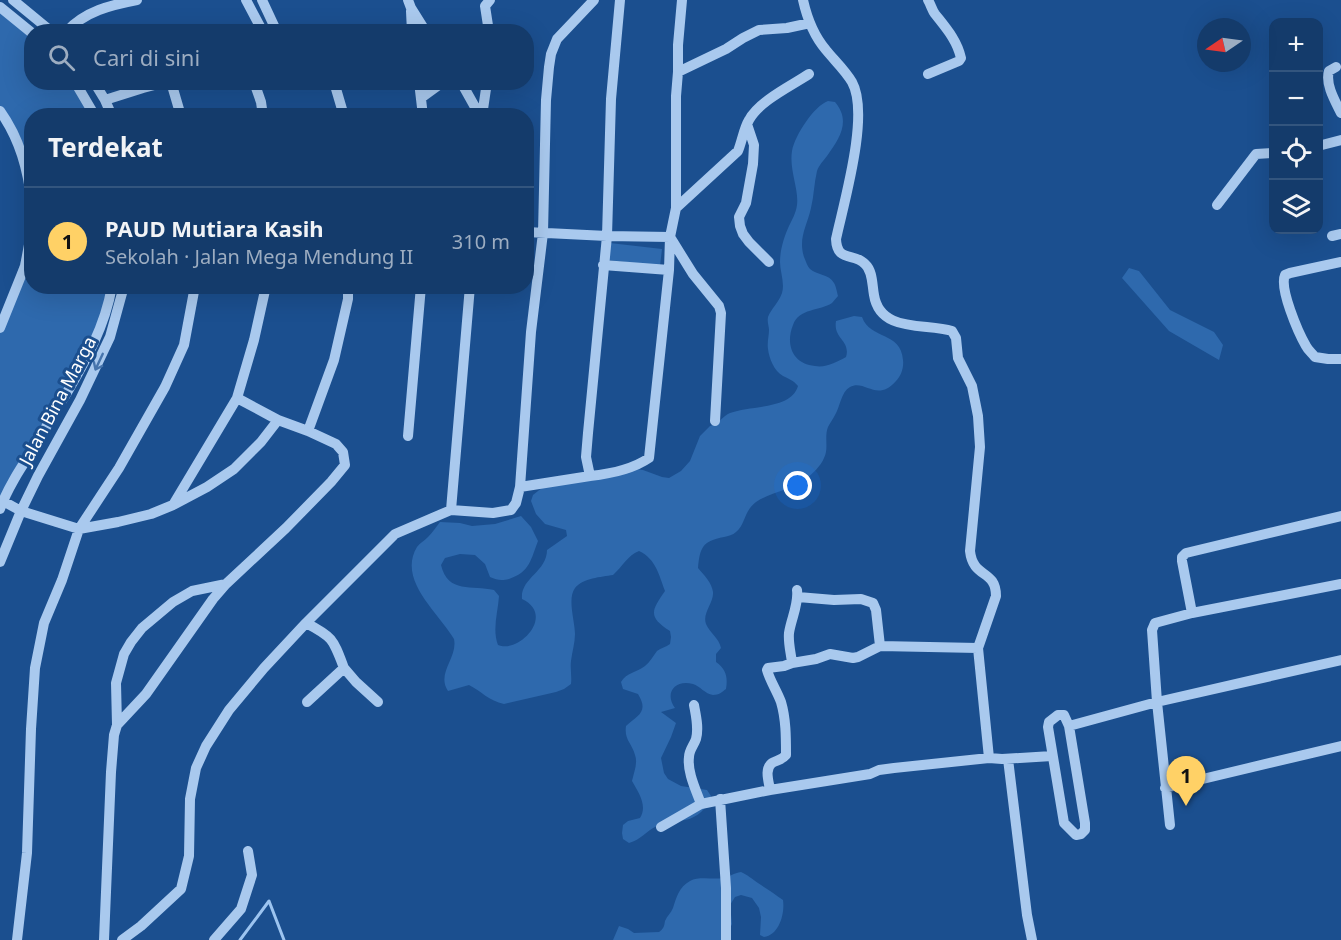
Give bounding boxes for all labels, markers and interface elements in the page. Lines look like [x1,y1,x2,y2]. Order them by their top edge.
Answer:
north arrow [1197,18,1251,72]
map controls [1269,18,1323,234]
button: + [1269,18,1323,72]
search box [24,24,534,90]
icon: search [45,41,78,74]
text: Cari di sini [93,42,200,72]
button: − [1269,72,1323,126]
button: locate [1269,126,1323,180]
text: Terdekat [48,129,163,165]
button: layers [1269,180,1323,234]
text: PAUD Mutiara Kasih [105,213,324,243]
text: 1 [62,228,73,255]
text: 310 m [452,228,510,255]
text: Sekolah · Jalan Mega Mendung II [105,243,413,270]
street label: Jalan Bina Marga [12,332,101,471]
one-way arrow [93,352,105,370]
your location [783,471,812,500]
pin: 1 [1166,756,1206,806]

